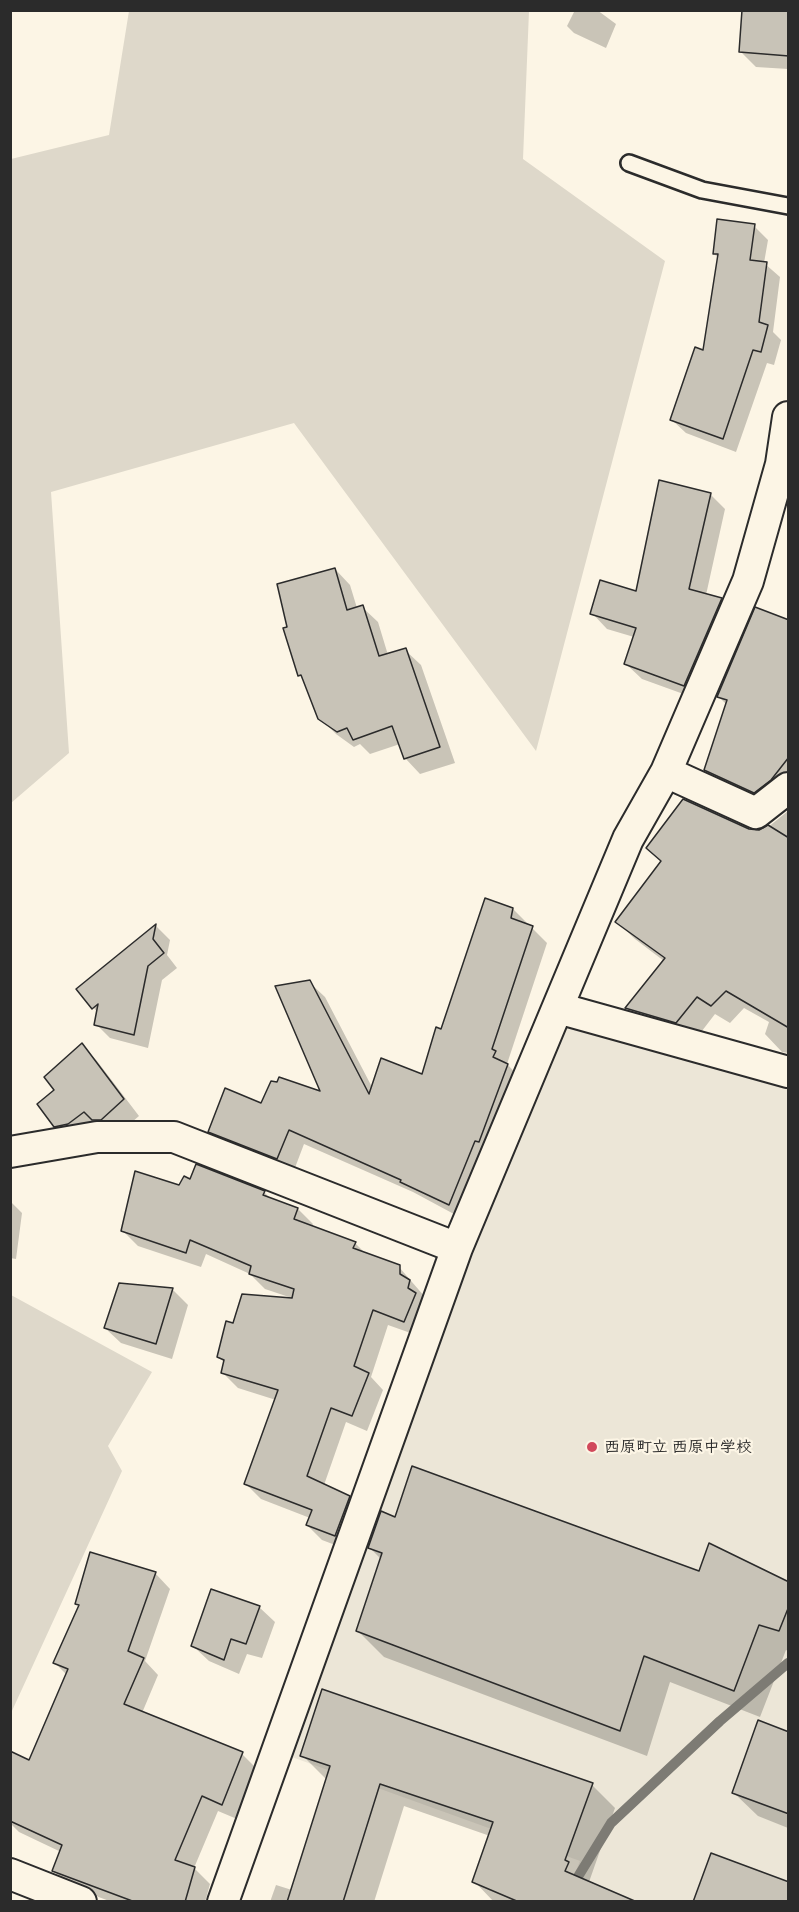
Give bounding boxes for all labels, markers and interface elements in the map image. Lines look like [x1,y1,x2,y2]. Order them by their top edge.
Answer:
place label: 西原町立 西原中学校 [604,1437,752,1457]
marker: 西原町立 西原中学校 [585,1440,599,1454]

